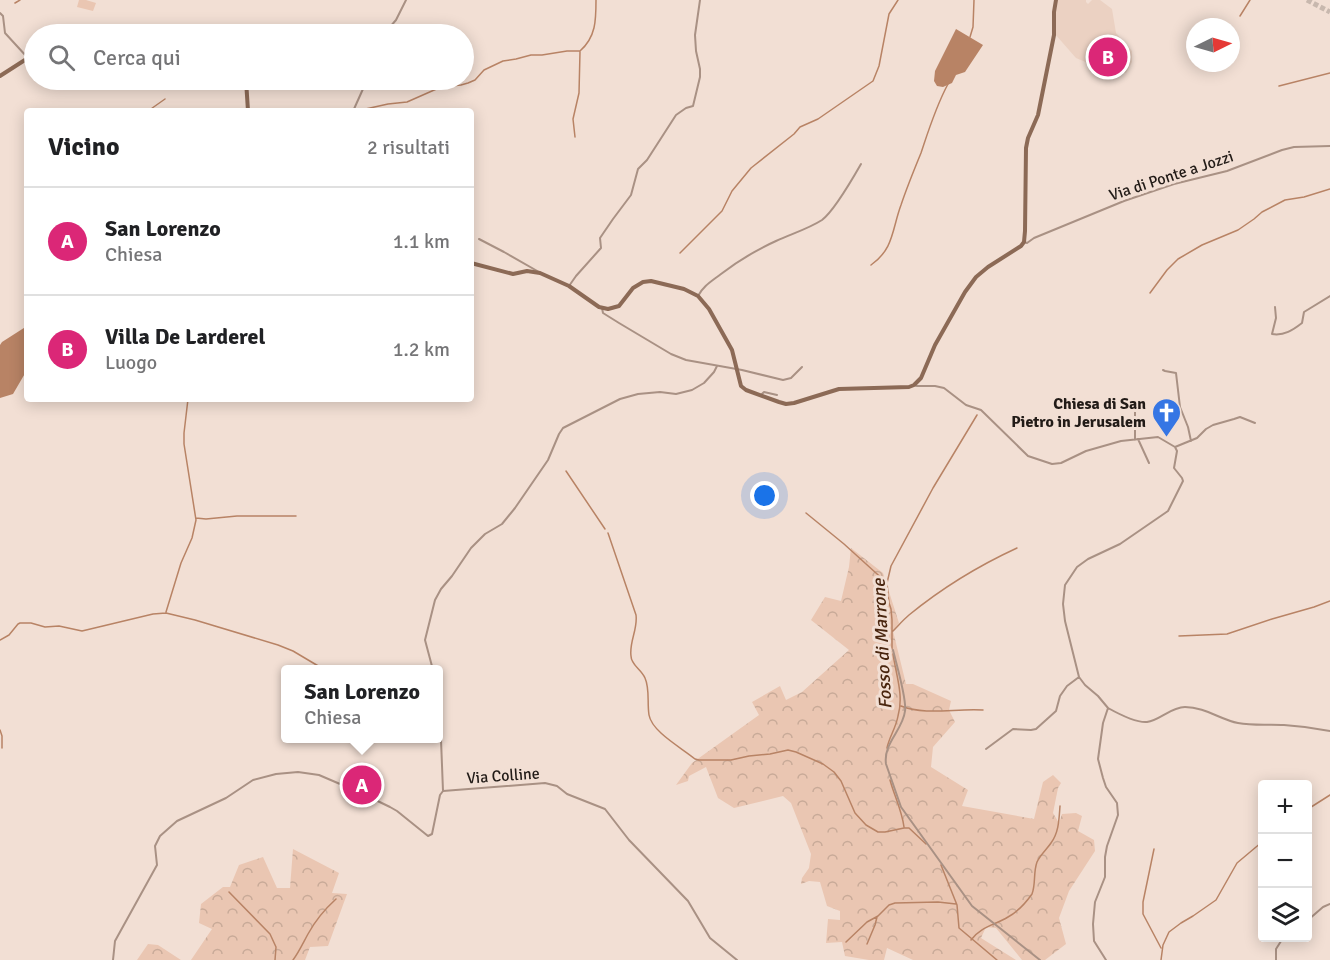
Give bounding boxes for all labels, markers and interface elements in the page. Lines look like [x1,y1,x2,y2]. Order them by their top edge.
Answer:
north arrow [1186,18,1240,72]
search box [24,24,474,90]
pin: B [1088,34,1128,80]
icon: search [45,41,78,74]
text: Cerca qui [93,44,181,71]
text: Vicino [48,131,120,163]
text: 2 risultati [367,135,450,160]
street label: Via di Ponte a Jozzi [1107,146,1236,205]
text: San Lorenzo [105,215,221,242]
text: A [61,229,74,254]
text: 1.1 km [393,229,450,254]
text: Chiesa [105,242,162,267]
text: Villa De Larderel [105,323,265,350]
text: B [61,337,74,362]
text: 1.2 km [393,337,450,362]
text: Luogo [105,350,157,375]
place label: Chiesa di San Pietro in Jerusalem [1011,394,1146,432]
church icon: Chiesa di San Pietro in Jerusalem [1151,396,1183,438]
your location [750,481,779,510]
water label: Fosso di Marrone [868,577,896,710]
popup [281,665,443,743]
text: San Lorenzo [304,678,420,705]
text: Chiesa [304,705,361,730]
pin: A [342,762,382,808]
street label: Via Colline [466,763,540,789]
map controls [1258,780,1312,942]
button: + [1258,780,1312,834]
button: − [1258,834,1312,888]
button: layers [1258,888,1312,942]

